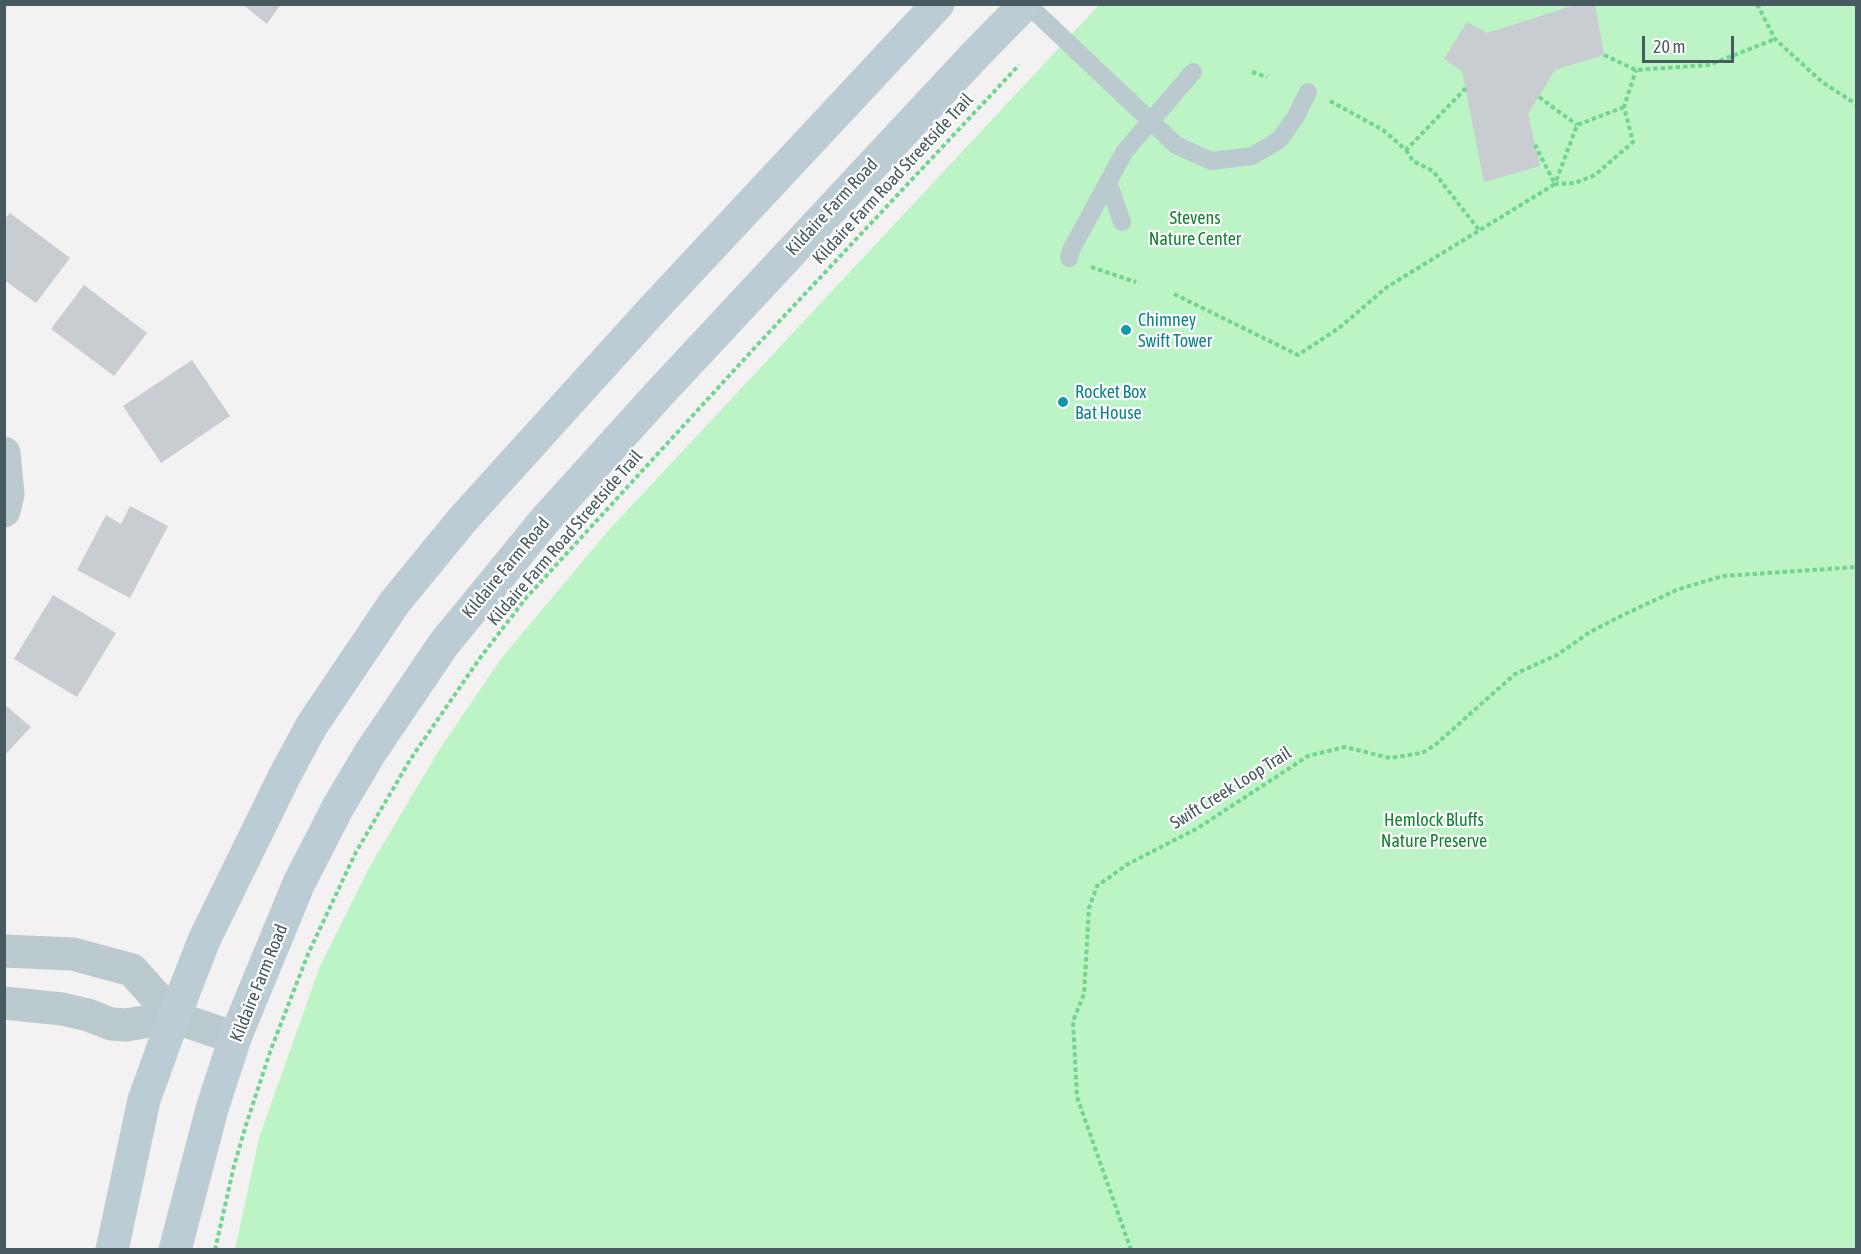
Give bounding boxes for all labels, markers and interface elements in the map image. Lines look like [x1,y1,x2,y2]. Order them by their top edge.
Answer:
scale bar [1645,24,1736,62]
text: 20 m [1653,36,1685,57]
street label: Kildaire Farm Road Streetside Trail [808,89,978,269]
street label: Kildaire Farm Road [782,154,882,260]
park label: Stevens Nature Center [1149,207,1241,250]
place label: Chimney Swift Tower [1138,309,1212,352]
marker: Chimney Swift Tower [1119,323,1133,337]
place label: Rocket Box Bat House [1075,381,1147,424]
marker: Rocket Box Bat House [1056,395,1070,409]
street label: Kildaire Farm Road Streetside Trail [483,446,647,630]
street label: Kildaire Farm Road [458,513,554,623]
street label: Swift Creek Loop Trail [1166,742,1296,834]
park label: Hemlock Bluffs Nature Preserve [1381,809,1487,852]
street label: Kildaire Farm Road [226,921,292,1045]

